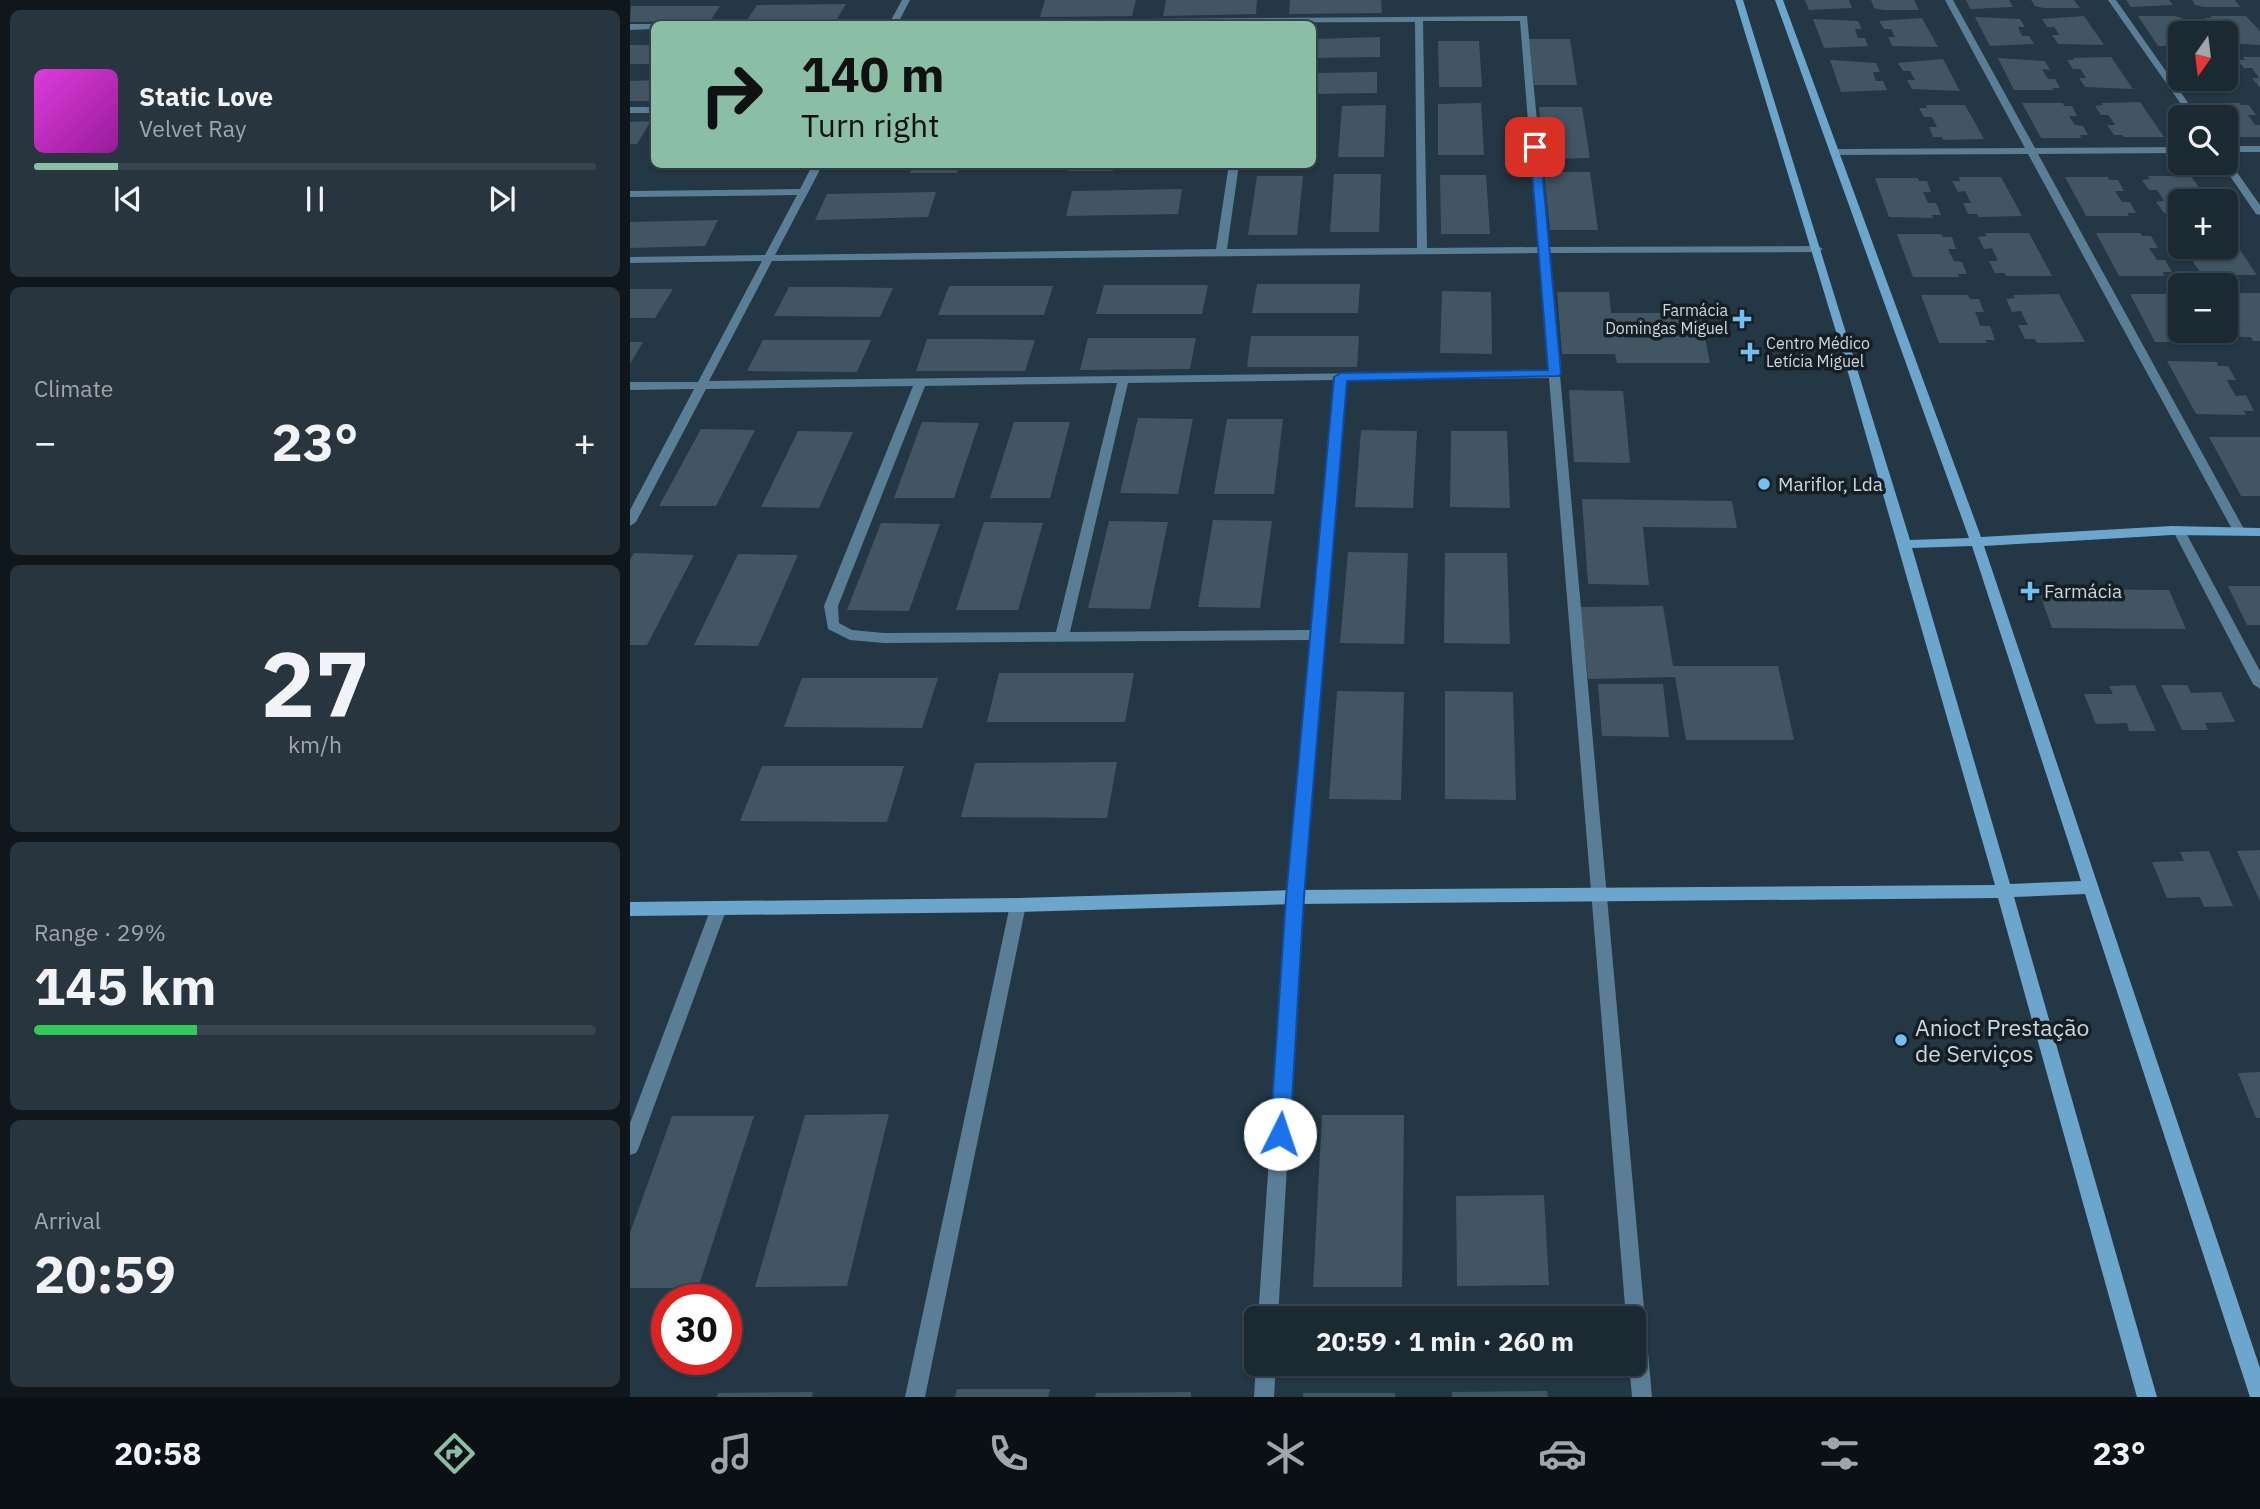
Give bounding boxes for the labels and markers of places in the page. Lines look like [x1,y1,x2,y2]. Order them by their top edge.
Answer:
pin [1505,117,1565,177]
place label: Farmácia Domingas Miguel [1605,300,1728,338]
marker: Farmácia Domingas Miguel [1734,311,1750,327]
place label: Centro Médico Letícia Miguel [1766,333,1870,371]
marker: Centro Médico Letícia Miguel [1740,342,1760,362]
place label: Mariflor, Lda [1778,472,1883,496]
marker: Mariflor, Lda [1756,476,1772,492]
place label: Farmácia [2044,579,2122,603]
marker: Farmácia [2022,583,2038,599]
place label: Anioct Prestação de Serviços [1915,1012,2089,1068]
marker: Anioct Prestação de Serviços [1893,1032,1909,1048]

